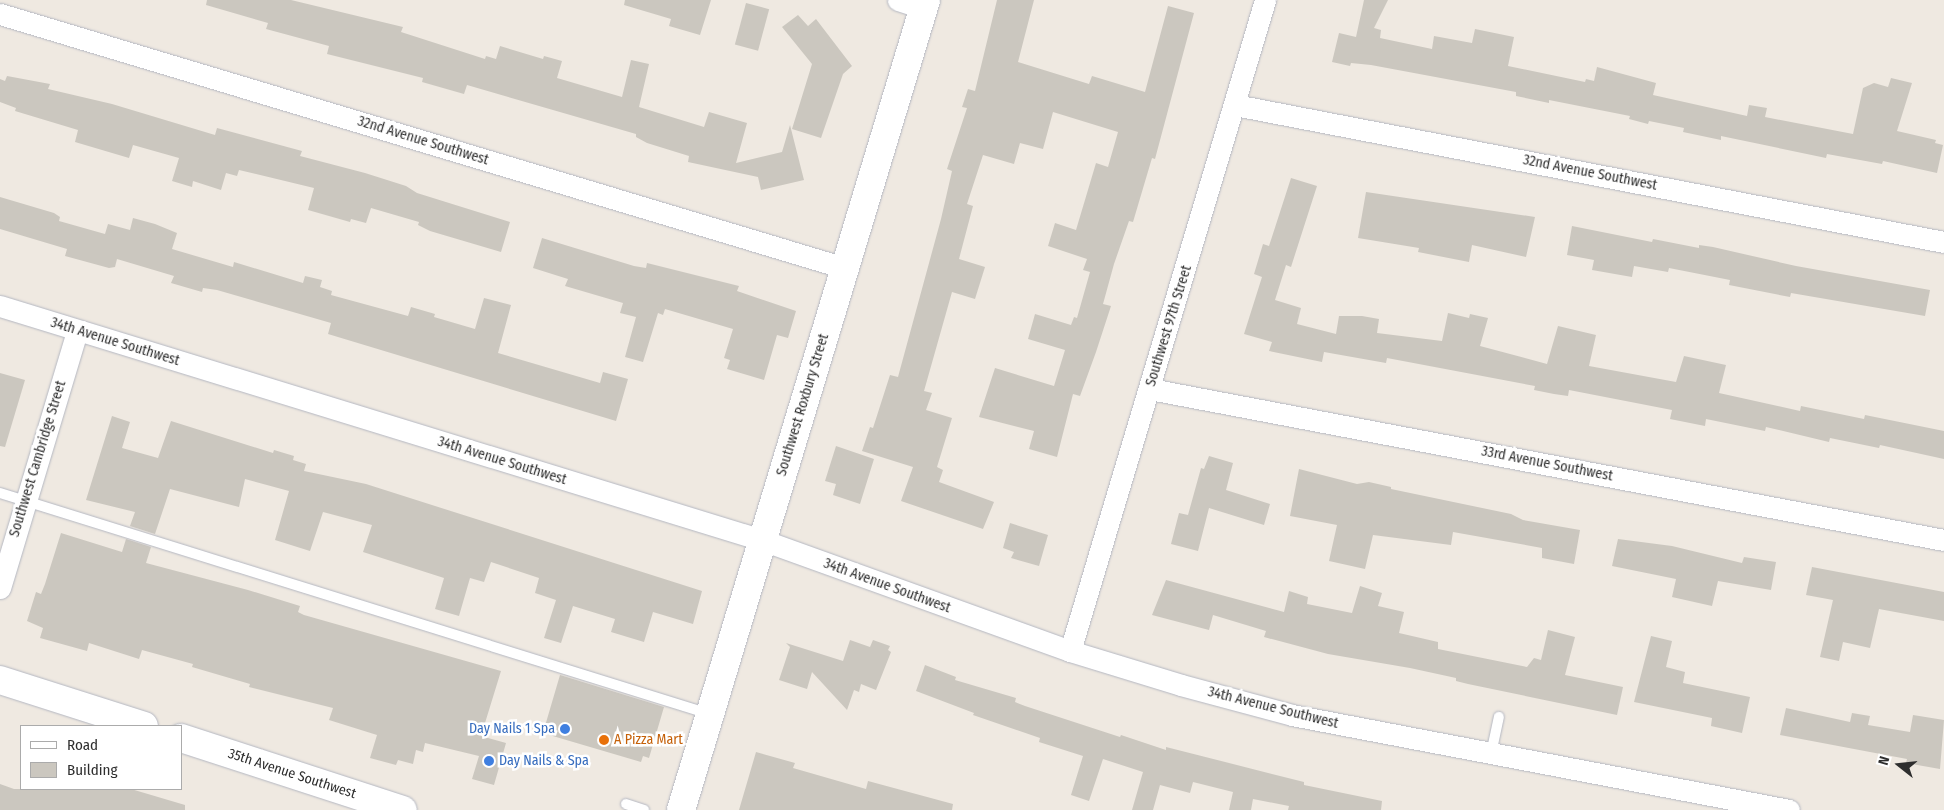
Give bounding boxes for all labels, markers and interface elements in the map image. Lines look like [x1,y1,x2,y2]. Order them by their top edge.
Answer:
street label: 32nd Avenue Southwest [355,113,491,169]
street label: 32nd Avenue Southwest [1522,152,1658,194]
street label: Southwest 97th Street [1143,264,1195,388]
street label: 34th Avenue Southwest [49,314,181,370]
street label: Southwest Roxbury Street [773,332,833,478]
street label: Southwest Cambridge Street [6,379,70,539]
street label: 34th Avenue Southwest [436,433,568,489]
street label: 33rd Avenue Southwest [1480,443,1614,485]
street label: 34th Avenue Southwest [821,555,953,617]
street label: 34th Avenue Southwest [1206,684,1340,732]
place label: Day Nails 1 Spa [469,721,555,737]
marker: Day Nails 1 Spa [559,723,571,735]
legend [20,725,182,790]
place label: A Pizza Mart [614,732,683,748]
marker: A Pizza Mart [598,734,610,746]
text: Road [67,736,98,754]
north arrow [1874,740,1924,790]
street label: 35th Avenue Southwest [226,745,358,803]
place label: Day Nails & Spa [499,753,589,769]
text: N [1875,754,1893,767]
marker: Day Nails & Spa [483,755,495,767]
text: Building [67,761,118,779]

